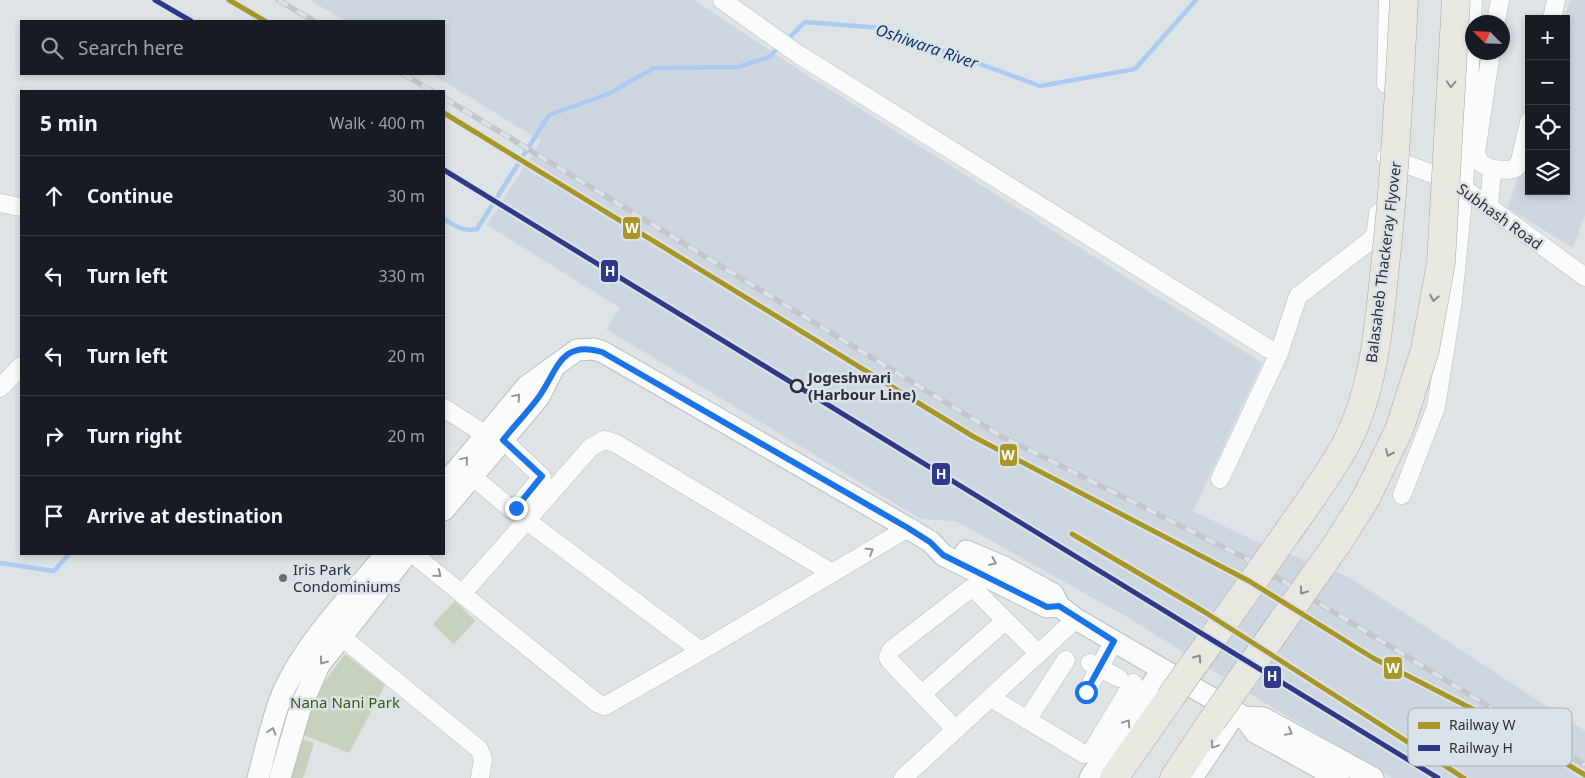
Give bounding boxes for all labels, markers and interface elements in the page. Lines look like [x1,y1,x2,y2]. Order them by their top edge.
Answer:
north arrow [1465,15,1510,60]
map controls [1525,15,1570,195]
button: + [1525,15,1570,60]
water label: Oshiwara River [873,18,982,74]
search box [20,20,445,75]
icon: search [38,34,66,62]
text: Search here [78,35,184,61]
button: − [1525,60,1570,105]
one-way arrow [1445,80,1456,88]
button: locate [1525,105,1570,150]
text: 5 min [40,109,98,137]
text: Walk · 400 m [330,112,425,134]
button: layers [1525,150,1570,195]
street label: Balasaheb Thackeray Flyover [1361,160,1405,364]
street label: Subhash Road [1453,178,1547,254]
icon: ahead [40,182,68,210]
text: Continue [87,183,173,209]
text: 30 m [388,185,425,207]
line badge: W [622,216,641,240]
text: W [625,218,639,237]
line badge: H [600,259,619,283]
text: H [605,261,615,280]
icon: left [40,262,68,290]
text: Turn left [87,263,168,289]
text: 330 m [378,265,425,287]
one-way arrow [1430,293,1440,302]
icon: left [40,342,68,370]
text: Turn left [87,343,168,369]
text: 20 m [388,345,425,367]
place label: Jogeshwari (Harbour Line) [806,367,916,404]
marker: Jogeshwari (Harbour Line) [790,379,804,393]
one-way arrow [512,394,521,403]
icon: right [40,422,68,450]
text: Turn right [87,423,182,449]
text: 20 m [388,425,425,447]
line badge: W [999,443,1018,467]
text: W [1001,445,1015,464]
one-way arrow [1384,448,1395,457]
one-way arrow [459,457,468,466]
line badge: H [931,462,951,486]
text: H [936,464,946,483]
route end [505,497,528,520]
icon: arrive [40,502,68,530]
text: Arrive at destination [87,503,283,529]
one-way arrow [865,547,874,557]
one-way arrow [988,556,997,567]
place label: Iris Park Condominiums [293,559,401,596]
one-way arrow [432,568,441,577]
marker: Iris Park Condominiums [277,572,289,584]
one-way arrow [1300,585,1309,595]
one-way arrow [1192,654,1201,664]
one-way arrow [320,655,329,665]
line badge: W [1383,656,1403,680]
text: W [1386,658,1400,677]
line badge: H [1263,665,1282,689]
text: H [1267,666,1277,685]
route start [1075,681,1098,704]
park label: Nana Nani Park [290,692,400,712]
legend [1408,708,1572,766]
text: Railway W [1449,715,1515,734]
one-way arrow [1121,719,1130,729]
one-way arrow [1284,726,1293,736]
one-way arrow [266,727,277,736]
text: Railway H [1449,738,1513,757]
one-way arrow [1211,739,1220,749]

